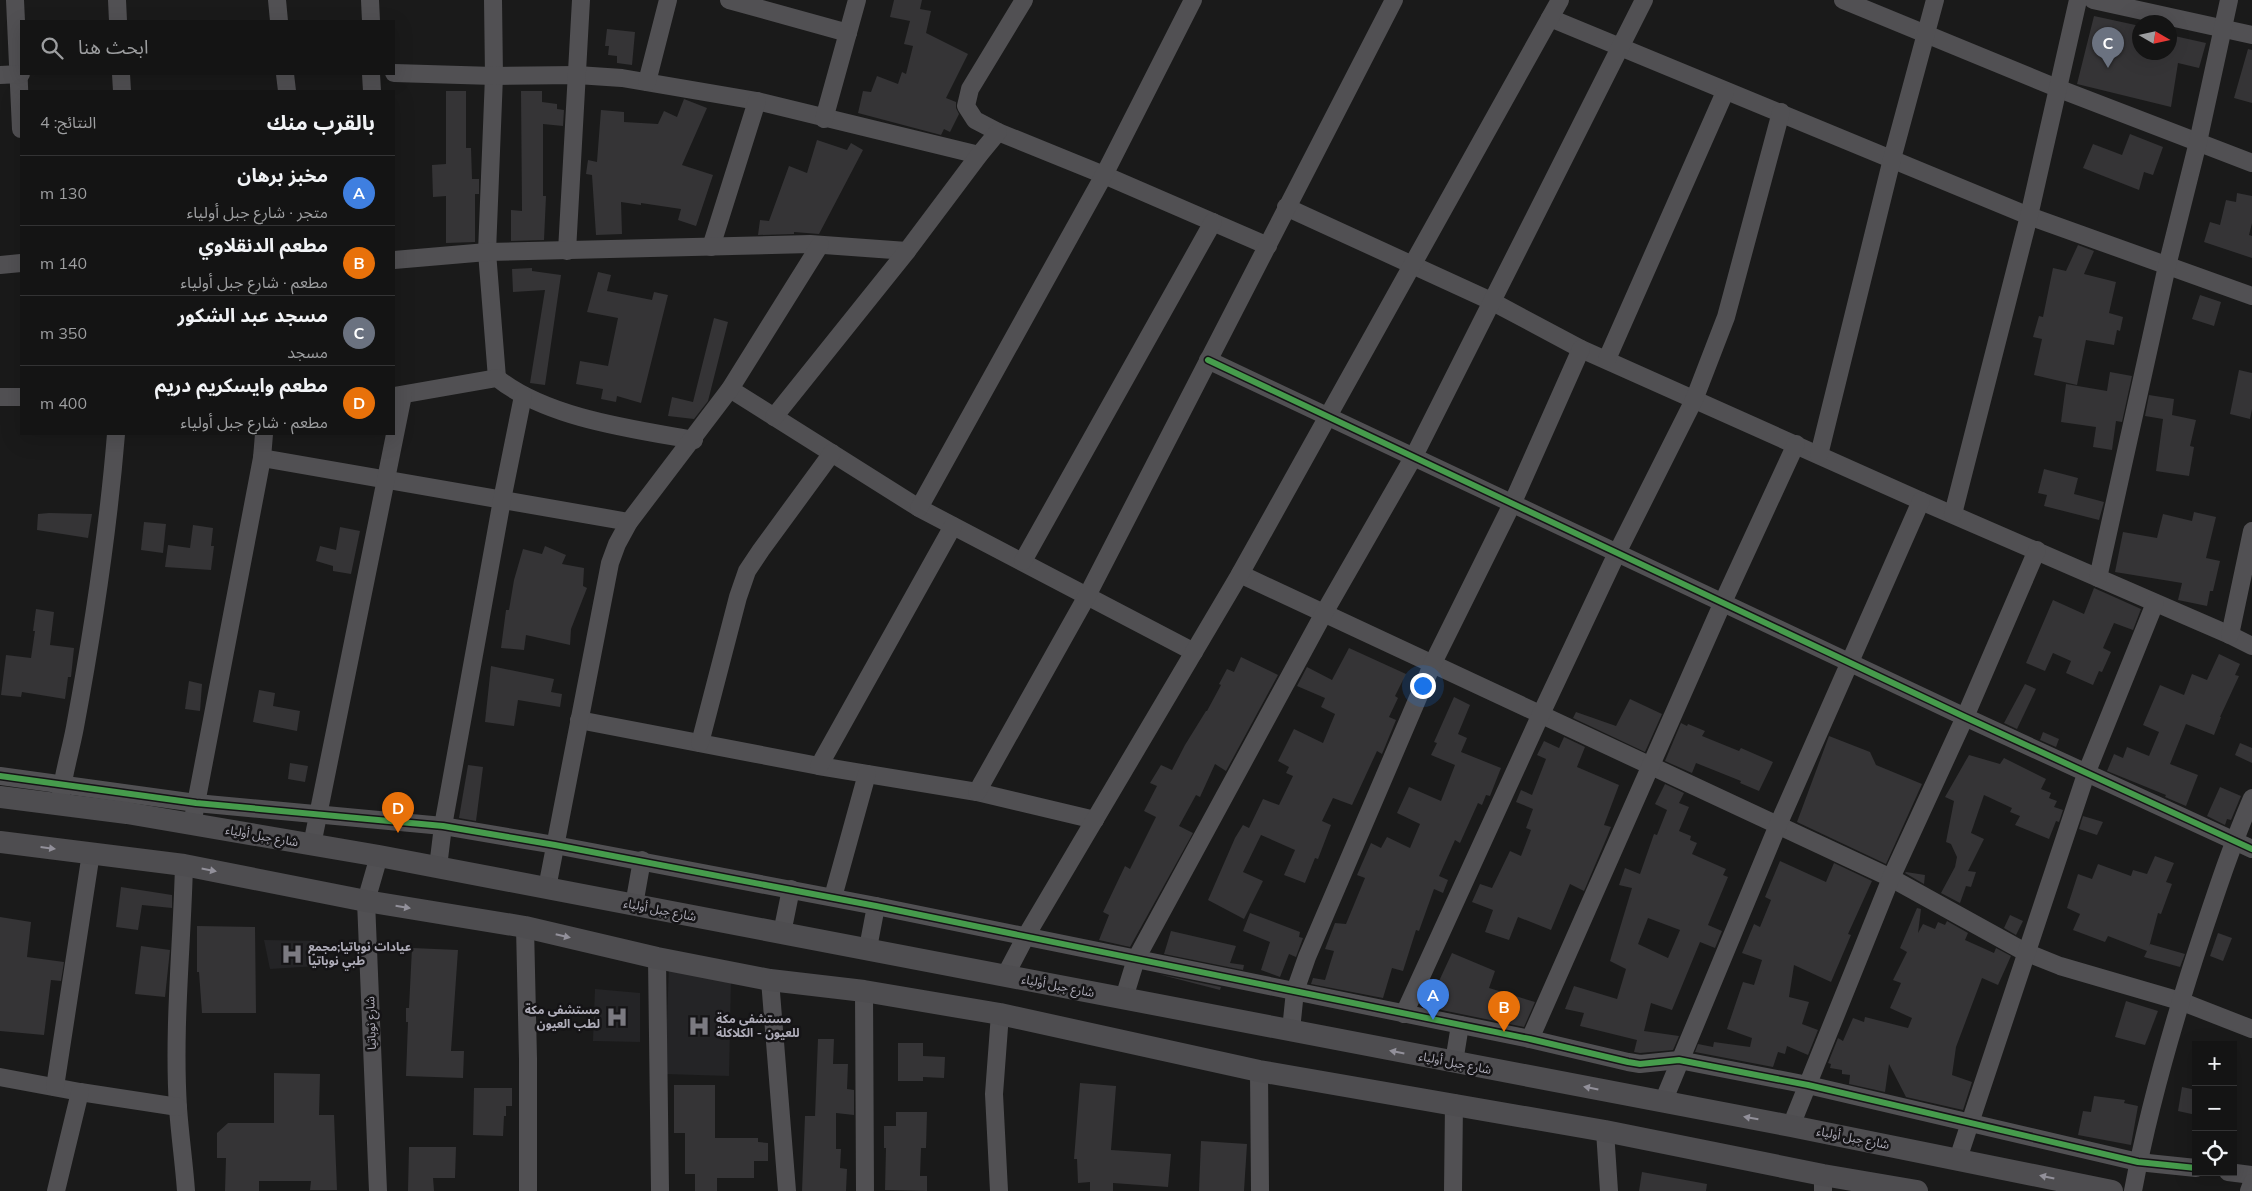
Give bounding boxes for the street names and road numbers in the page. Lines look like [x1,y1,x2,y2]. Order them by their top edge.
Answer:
street label: شارع جبل أولياء [224,822,300,851]
street label: شارع جبل أولياء [622,895,698,926]
street label: شارع جبل أولياء [1020,971,1096,1002]
street label: شارع نوباتيا [362,996,381,1050]
street label: شارع جبل أولياء [1417,1048,1493,1079]
street label: شارع جبل أولياء [1815,1123,1891,1154]

